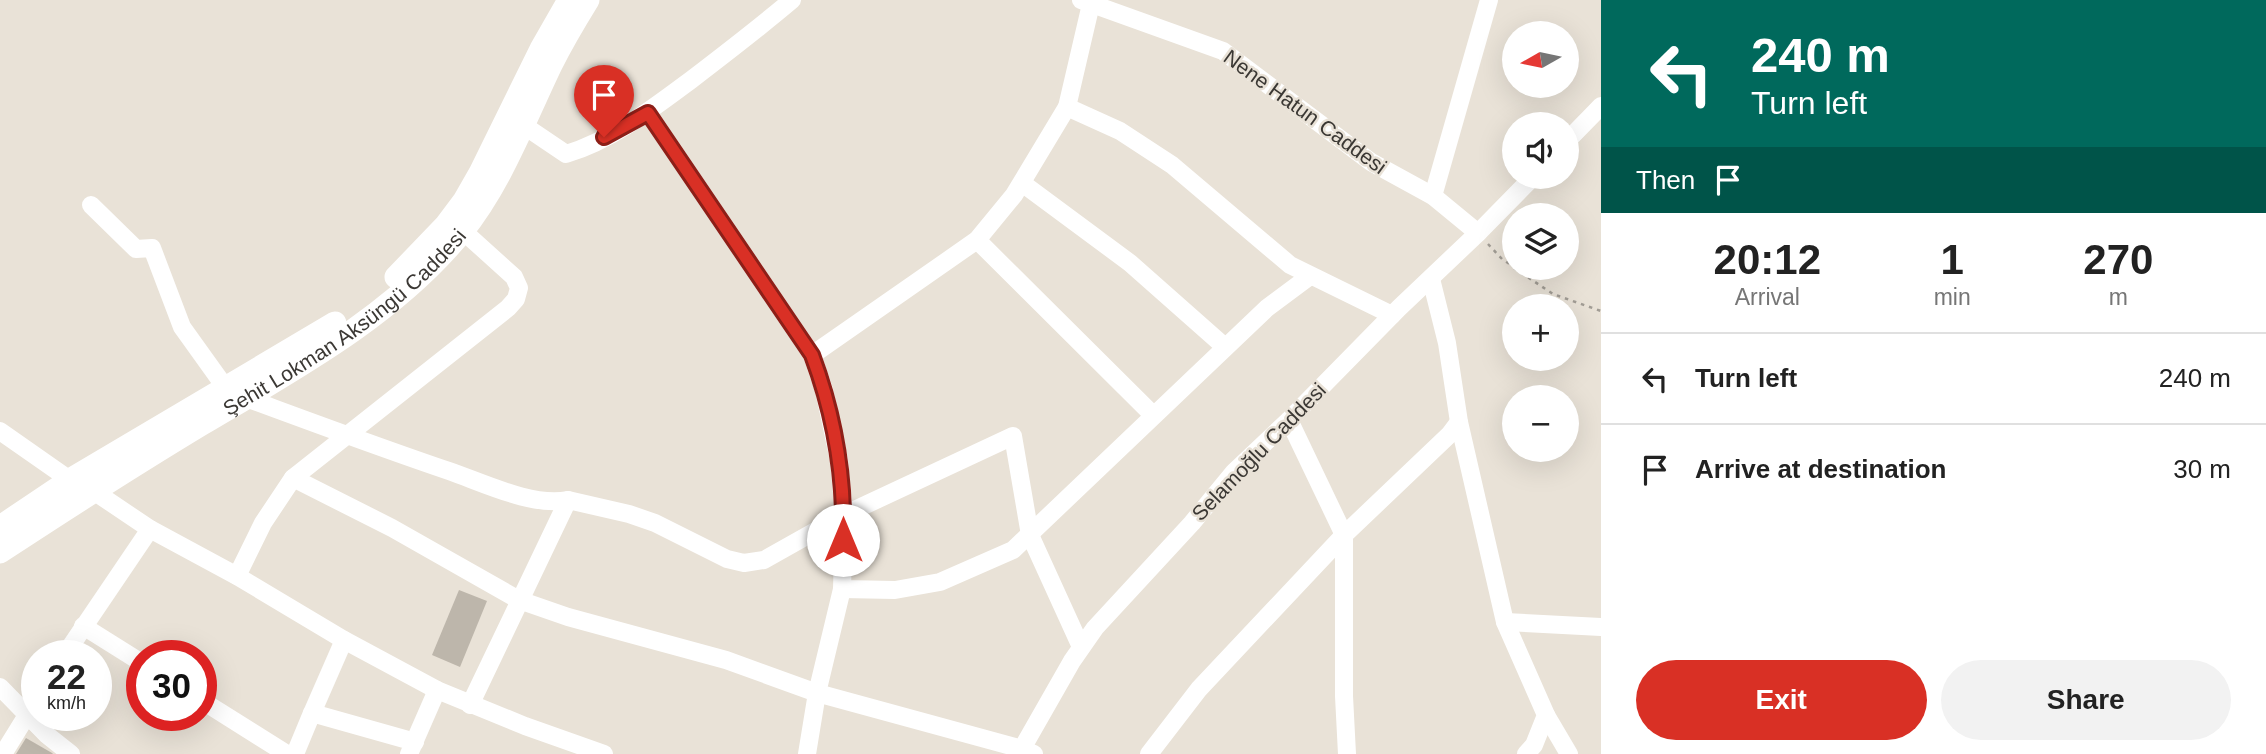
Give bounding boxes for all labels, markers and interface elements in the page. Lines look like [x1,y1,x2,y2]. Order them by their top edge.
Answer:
north arrow [1502,21,1578,98]
map controls [1502,21,1579,462]
icon: left [1636,28,1727,119]
text: 240 m [1751,28,1890,82]
street label: Nene Hatun Caddesi [1220,45,1391,178]
pin [574,65,634,137]
icon: arrive [585,76,623,114]
text: Turn left [1751,85,1867,121]
button: sound [1502,112,1579,189]
icon: arrive [1709,161,1747,199]
text: Then [1636,165,1695,195]
button: layers [1502,203,1579,280]
street label: Şehit Lokman Aksüngü Caddesi [219,224,470,420]
text: 20:12 [1714,236,1821,283]
text: 1 [1940,236,1964,283]
text: 270 [2083,236,2153,283]
text: Arrival [1735,284,1800,310]
text: min [1934,284,1971,310]
text: m [2109,284,2128,310]
button: + [1502,294,1579,371]
icon: left [1636,360,1674,398]
text: Turn left [1695,363,1797,393]
text: 240 m [2159,363,2231,393]
street label: Selamoğlu Caddesi [1187,378,1330,525]
button: − [1502,385,1579,462]
icon: arrive [1636,451,1674,489]
text: Arrive at destination [1695,454,1946,484]
text: 30 m [2173,454,2231,484]
position arrow [806,503,880,577]
speed limit sign: 30 [126,640,217,731]
text: 22 [47,657,86,696]
button: Exit [1636,660,1927,740]
button: Share [1941,660,2231,740]
text: km/h [47,693,86,713]

